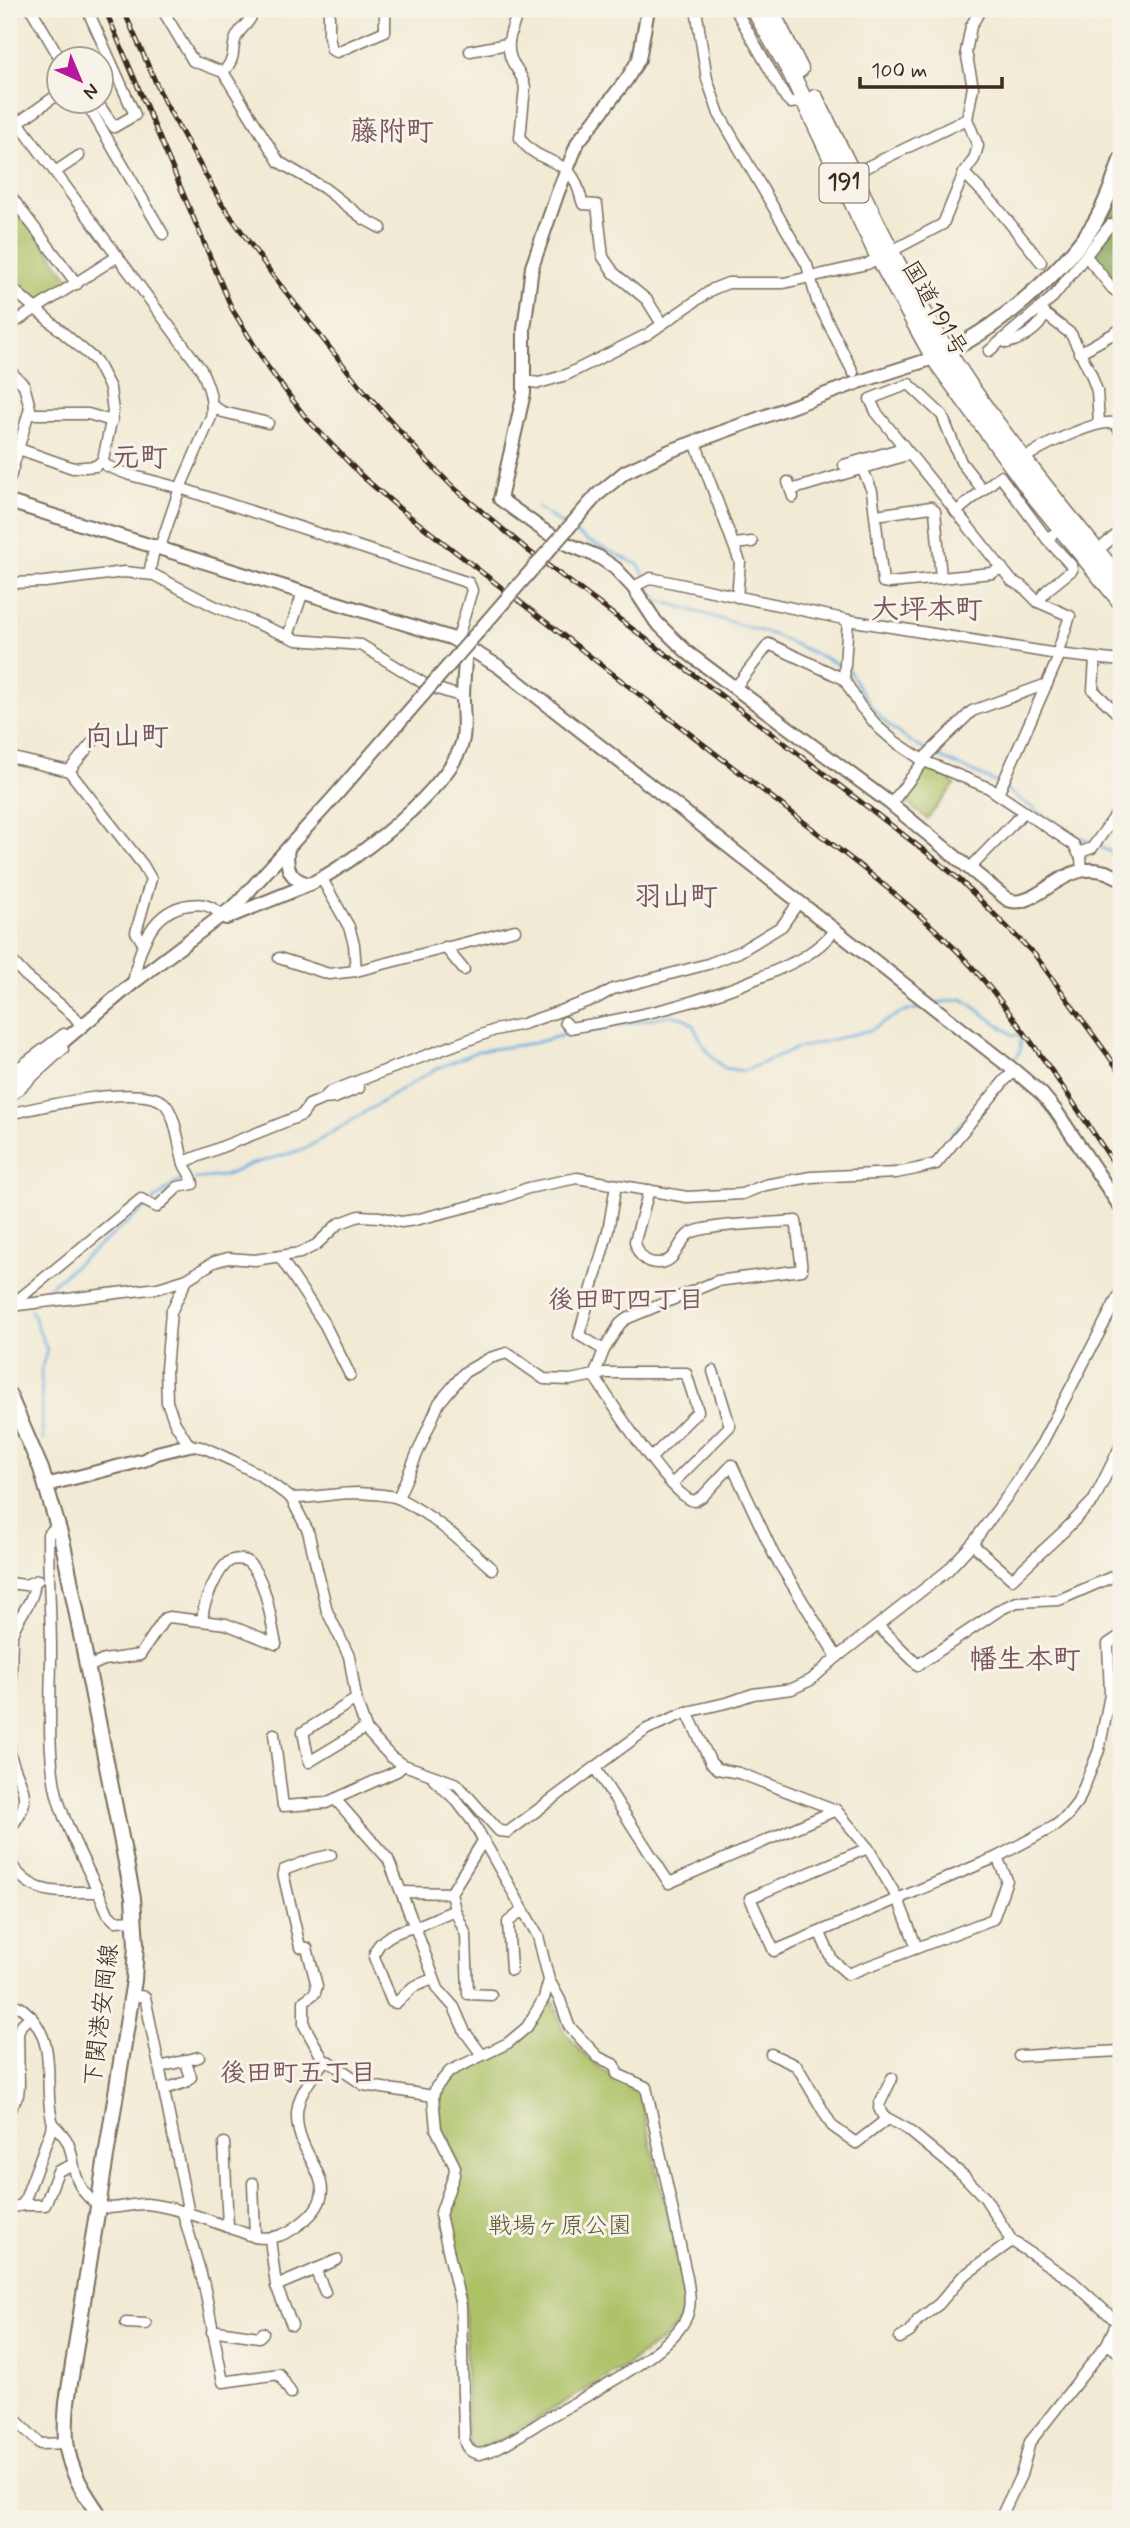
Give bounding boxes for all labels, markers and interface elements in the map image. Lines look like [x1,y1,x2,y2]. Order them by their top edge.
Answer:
north arrow [46,46,116,116]
scale bar [860,46,1002,90]
text: 100 m [871,57,927,85]
text: N [78,78,104,105]
district label: 藤附町 [350,114,434,151]
road number: 191 [820,164,868,202]
street label: 国道191号 [894,255,974,363]
district label: 元町 [112,440,168,477]
district label: 大坪本町 [871,592,983,629]
district label: 向山町 [85,719,169,756]
district label: 羽山町 [634,879,718,916]
district label: 後田町四丁目 [548,1284,704,1318]
district label: 幡生本町 [969,1642,1081,1679]
street label: 下関港安岡線 [78,1942,126,2088]
district label: 後田町五丁目 [220,2057,376,2091]
park label: 戦場ヶ原公園 [488,2211,632,2242]

